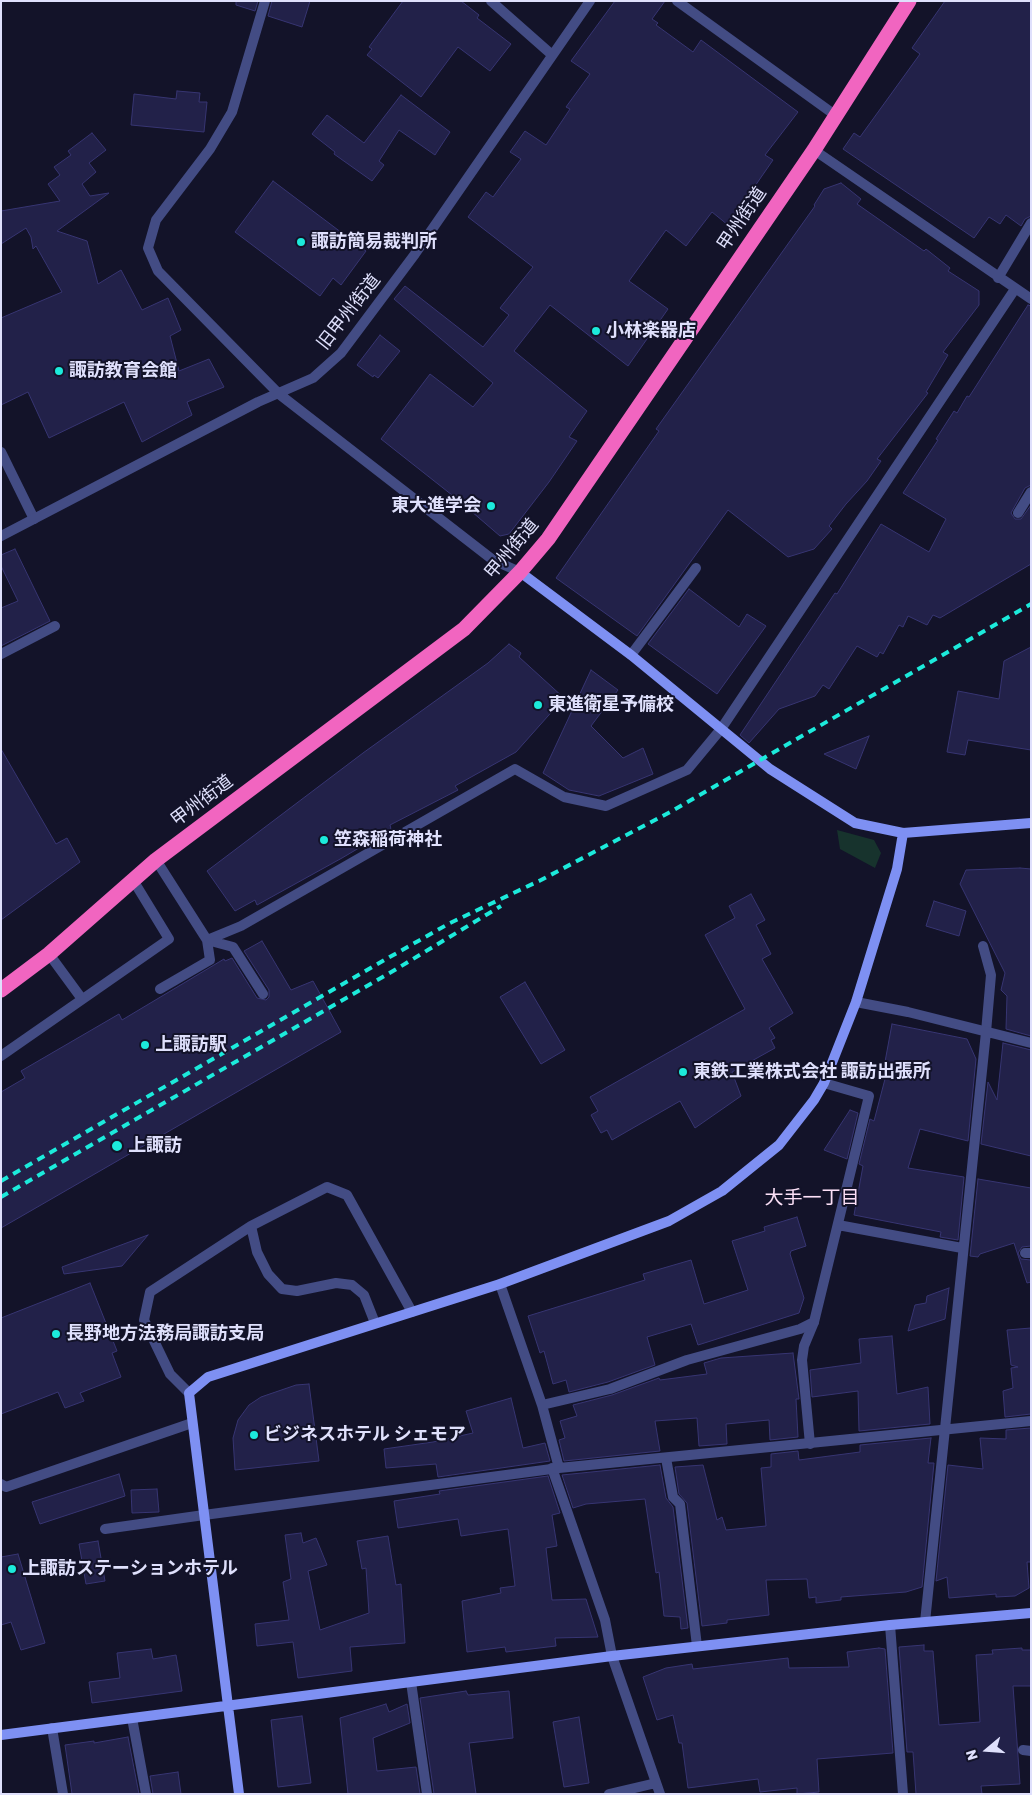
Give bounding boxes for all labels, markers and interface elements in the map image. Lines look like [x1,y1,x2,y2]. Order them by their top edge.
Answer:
street label: 甲州街道 [713,183,771,255]
place label: 諏訪簡易裁判所 [311,231,437,253]
marker: 諏訪簡易裁判所 [295,236,307,248]
street label: 旧甲州街道 [313,270,385,354]
place label: 小林楽器店 [606,320,696,342]
marker: 小林楽器店 [590,325,602,337]
place label: 諏訪教育会館 [69,360,177,382]
marker: 諏訪教育会館 [53,365,65,377]
place label: 東大進学会 [391,495,481,517]
marker: 東大進学会 [485,500,497,512]
street label: 甲州街道 [481,514,543,584]
place label: 東進衛星予備校 [548,694,674,716]
marker: 東進衛星予備校 [532,699,544,711]
street label: 甲州街道 [167,771,237,831]
place label: 笠森稲荷神社 [334,829,442,851]
marker: 笠森稲荷神社 [318,834,330,846]
place label: 上諏訪駅 [155,1034,227,1056]
marker: 上諏訪駅 [139,1039,151,1051]
place label: 東鉄工業株式会社 諏訪出張所 [693,1061,931,1083]
marker: 東鉄工業株式会社 諏訪出張所 [677,1066,689,1078]
place label: 上諏訪 [128,1135,182,1157]
marker: 上諏訪 [110,1139,124,1153]
district label: 大手一丁目 [765,1188,859,1210]
place label: 長野地方法務局諏訪支局 [66,1323,264,1345]
marker: 長野地方法務局諏訪支局 [50,1328,62,1340]
place label: ビジネスホテル シェモア [264,1424,466,1446]
marker: ビジネスホテル シェモア [248,1429,260,1441]
place label: 上諏訪ステーションホテル [22,1558,238,1580]
marker: 上諏訪ステーションホテル [6,1563,18,1575]
north arrow [962,1725,1012,1775]
text: N [963,1747,982,1762]

